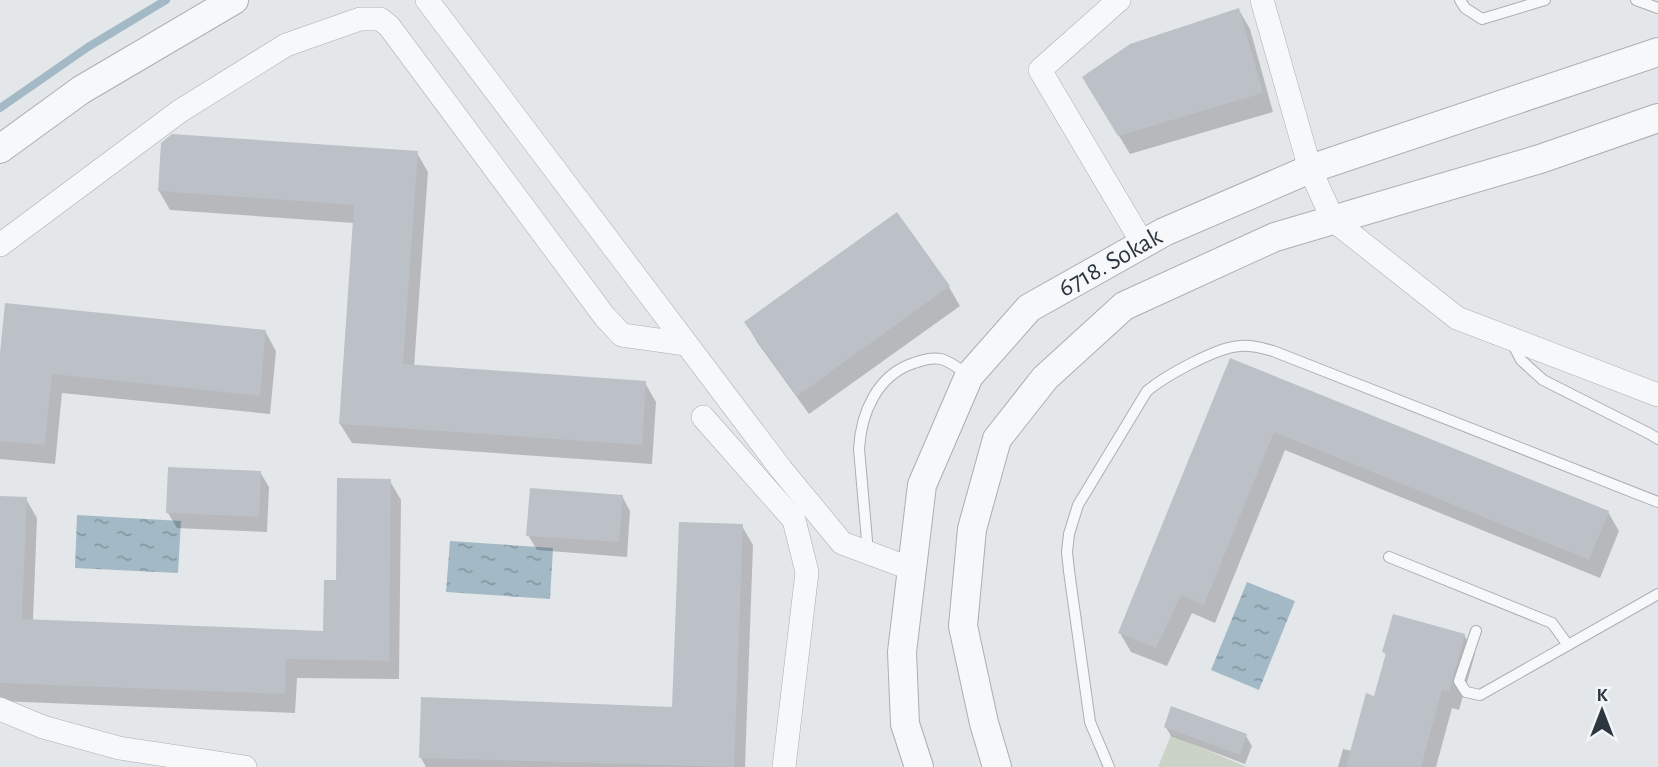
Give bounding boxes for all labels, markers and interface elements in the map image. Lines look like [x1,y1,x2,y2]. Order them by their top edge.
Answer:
street label: 6718. Sokak [1054,223,1166,302]
north arrow [1567,676,1637,746]
text: K [1596,686,1608,705]

